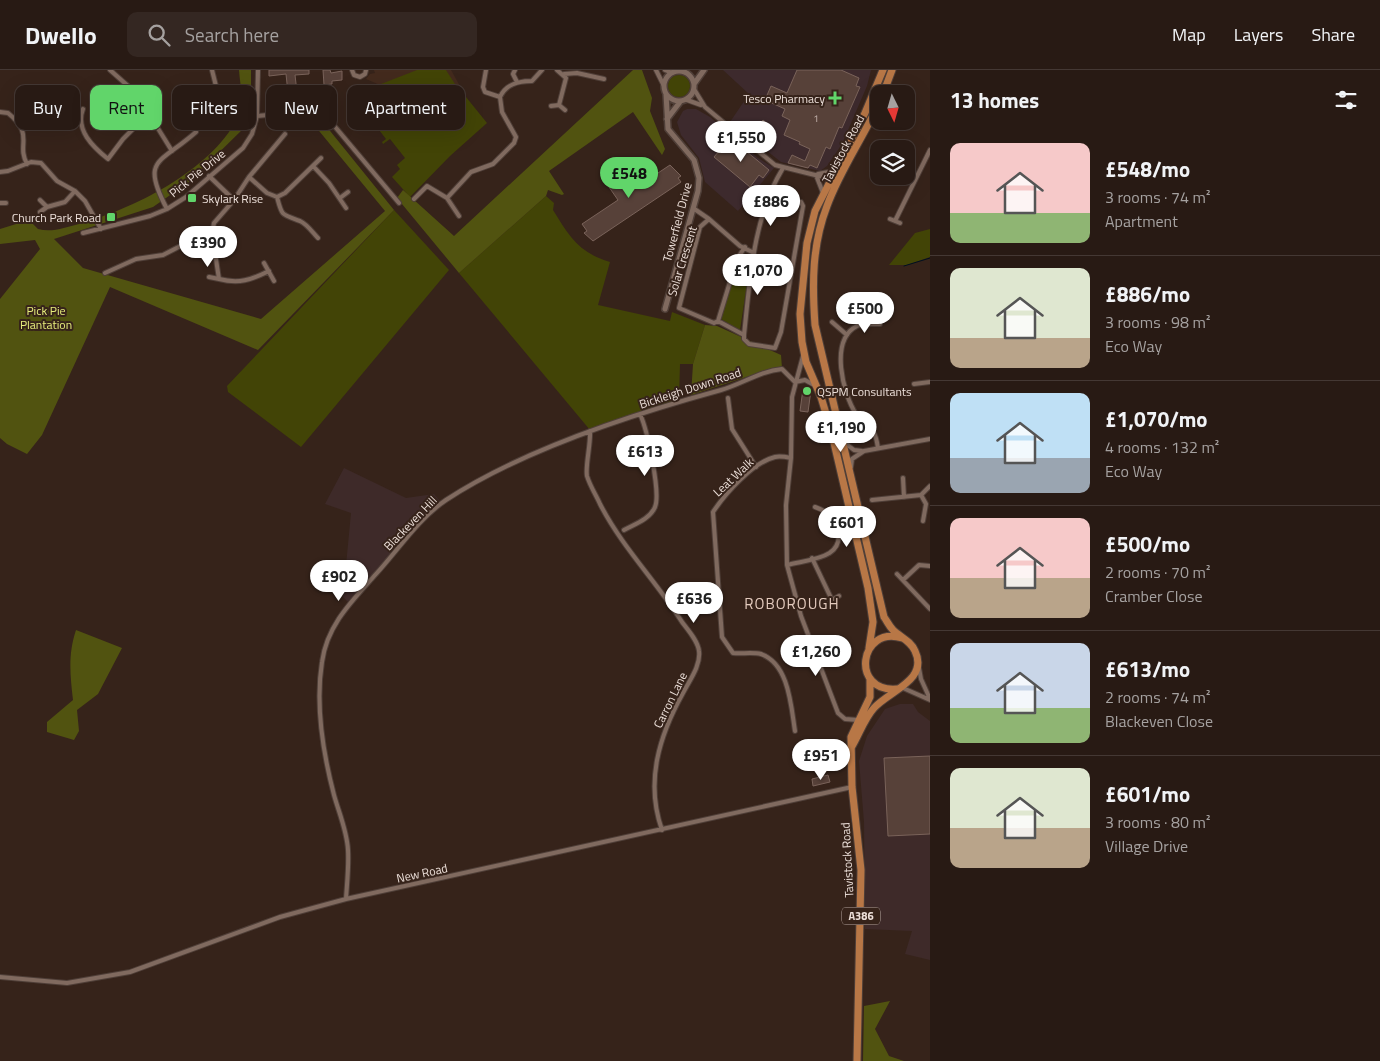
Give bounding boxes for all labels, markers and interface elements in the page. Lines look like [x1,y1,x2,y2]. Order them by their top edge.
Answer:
search box [127,12,477,57]
text: Dwello [25,17,97,53]
text: Search here [185,20,279,49]
icon: search [145,21,173,49]
text: Map [1172,21,1206,48]
text: Layers [1234,21,1283,48]
text: Share [1311,21,1355,48]
text: 13 homes [950,84,1039,116]
chip: Buy [15,85,80,130]
chip: Rent [90,85,162,130]
chip: Filters [172,85,256,130]
chip: New [266,85,337,130]
chip: Apartment [347,85,465,130]
north arrow [870,85,915,130]
map controls [870,85,915,185]
icon: filters [1332,86,1360,114]
place label: Tesco Pharmacy [743,89,825,108]
marker: Tesco Pharmacy [829,92,841,104]
house number: 1 [813,111,819,126]
street label: Tavistock Road [817,111,869,187]
pin: £1,550 [700,121,782,163]
text: £1,550 [716,125,766,149]
button: layers [870,140,915,185]
street label: Pick Pie Drive [165,144,229,202]
text: £548/mo [1105,153,1190,185]
pin: £548 [599,156,659,199]
text: £548 [611,161,647,185]
icon: home [990,163,1050,223]
street label: Towerfield Drive [657,180,697,264]
pin: £886 [741,184,801,227]
text: 3 rooms · 74 m² [1105,185,1210,209]
place label: Skylark Rise [202,189,263,208]
text: £886 [753,189,789,213]
marker: Skylark Rise [186,192,198,204]
place label: Church Park Road [12,208,101,227]
text: Apartment [1105,209,1178,233]
marker: Church Park Road [105,211,117,223]
street label: Solar Crescent [662,223,702,298]
pin: £390 [178,226,238,268]
text: £390 [190,230,226,254]
pin: £1,070 [717,254,799,296]
text: £1,070 [733,258,783,282]
text: £886/mo [1105,278,1190,310]
icon: home [990,288,1050,348]
pin: £500 [835,292,895,334]
text: £500 [847,296,883,320]
park label: Pick Pie Plantation [20,301,72,334]
text: 3 rooms · 98 m² [1105,310,1210,334]
text: Eco Way [1105,334,1162,358]
street label: Bickleigh Down Road [637,363,743,413]
place label: QSPM Consultants [817,382,912,401]
marker: QSPM Consultants [801,385,813,397]
text: £1,070/mo [1105,403,1207,435]
pin: £1,190 [800,410,882,453]
icon: home [990,413,1050,473]
text: £1,190 [816,415,866,439]
pin: £613 [615,434,675,477]
text: 4 rooms · 132 m² [1105,435,1219,459]
text: £613 [627,439,663,463]
street label: Leat Walk [708,453,758,501]
text: Eco Way [1105,459,1162,483]
street label: Blackeven Hill [379,491,441,555]
pin: £601 [817,506,877,548]
text: £601 [829,510,865,534]
text: £500/mo [1105,528,1190,560]
icon: home [990,538,1050,598]
pin: £902 [309,560,369,602]
text: 2 rooms · 70 m² [1105,560,1210,584]
text: £902 [321,564,357,588]
pin: £636 [664,582,724,624]
text: Cramber Close [1105,584,1203,608]
text: £636 [676,586,712,610]
district label: ROBOROUGH [744,592,840,615]
pin: £1,260 [775,634,857,677]
text: £1,260 [791,639,841,663]
text: £613/mo [1105,653,1190,685]
icon: home [990,663,1050,723]
street label: Carron Lane [648,669,692,731]
text: 2 rooms · 74 m² [1105,685,1210,709]
text: Blackeven Close [1105,709,1213,733]
pin: £951 [791,738,851,781]
text: £951 [803,743,839,767]
text: £601/mo [1105,778,1190,810]
icon: home [990,788,1050,848]
text: 3 rooms · 80 m² [1105,810,1210,834]
street label: Tavistock Road [836,822,858,898]
text: Village Drive [1105,834,1188,858]
street label: New Road [395,858,449,888]
road number: A386 [842,908,880,924]

